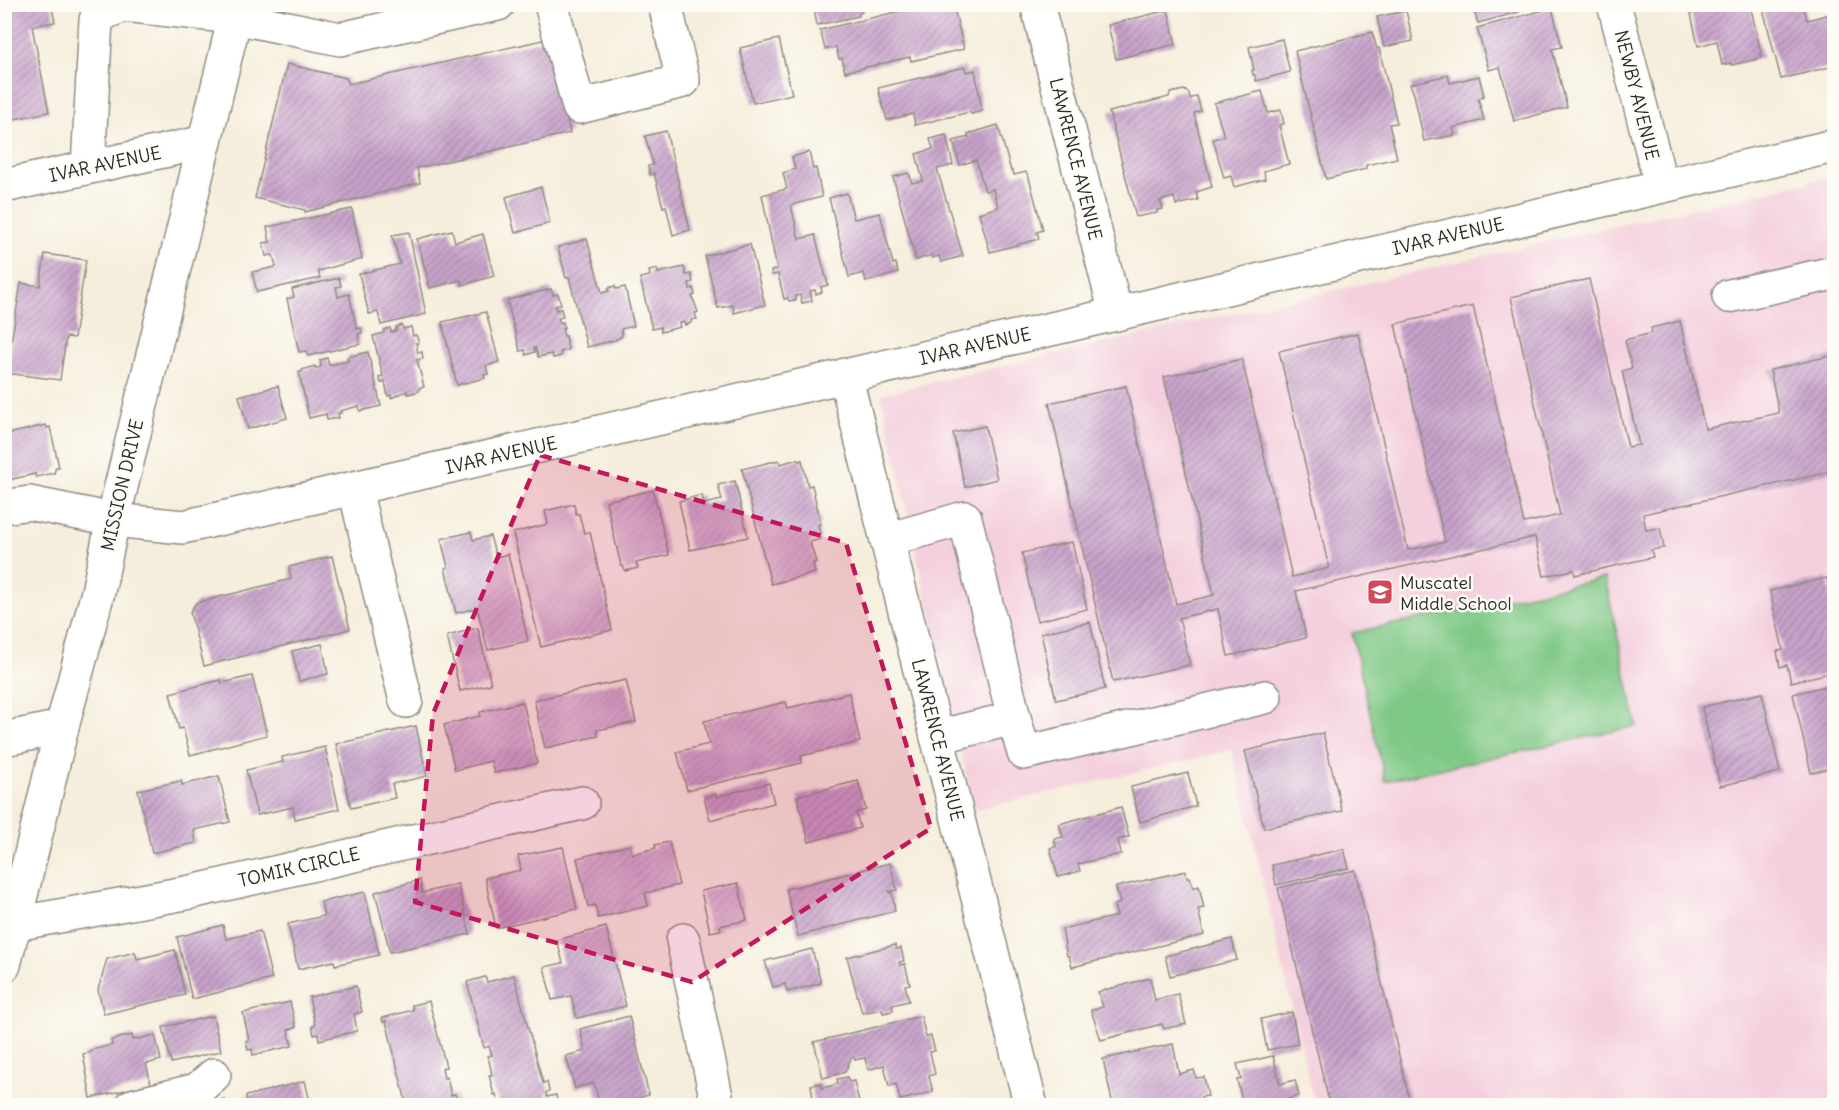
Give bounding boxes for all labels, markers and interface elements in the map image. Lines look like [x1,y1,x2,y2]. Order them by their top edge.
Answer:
street label: NEWBY AVENUE [1610,28,1664,162]
street label: LAWRENCE AVENUE [1045,75,1107,243]
street label: IVAR AVENUE [47,141,163,187]
street label: IVAR AVENUE [1390,212,1506,260]
street label: IVAR AVENUE [917,322,1033,370]
street label: MISSION DRIVE [96,417,148,553]
street label: IVAR AVENUE [443,431,559,479]
place label: Muscatel Middle School [1400,571,1512,615]
school or university icon: Muscatel Middle School [1365,577,1395,607]
street label: LAWRENCE AVENUE [907,656,969,824]
street label: TOMIK CIRCLE [236,842,362,892]

